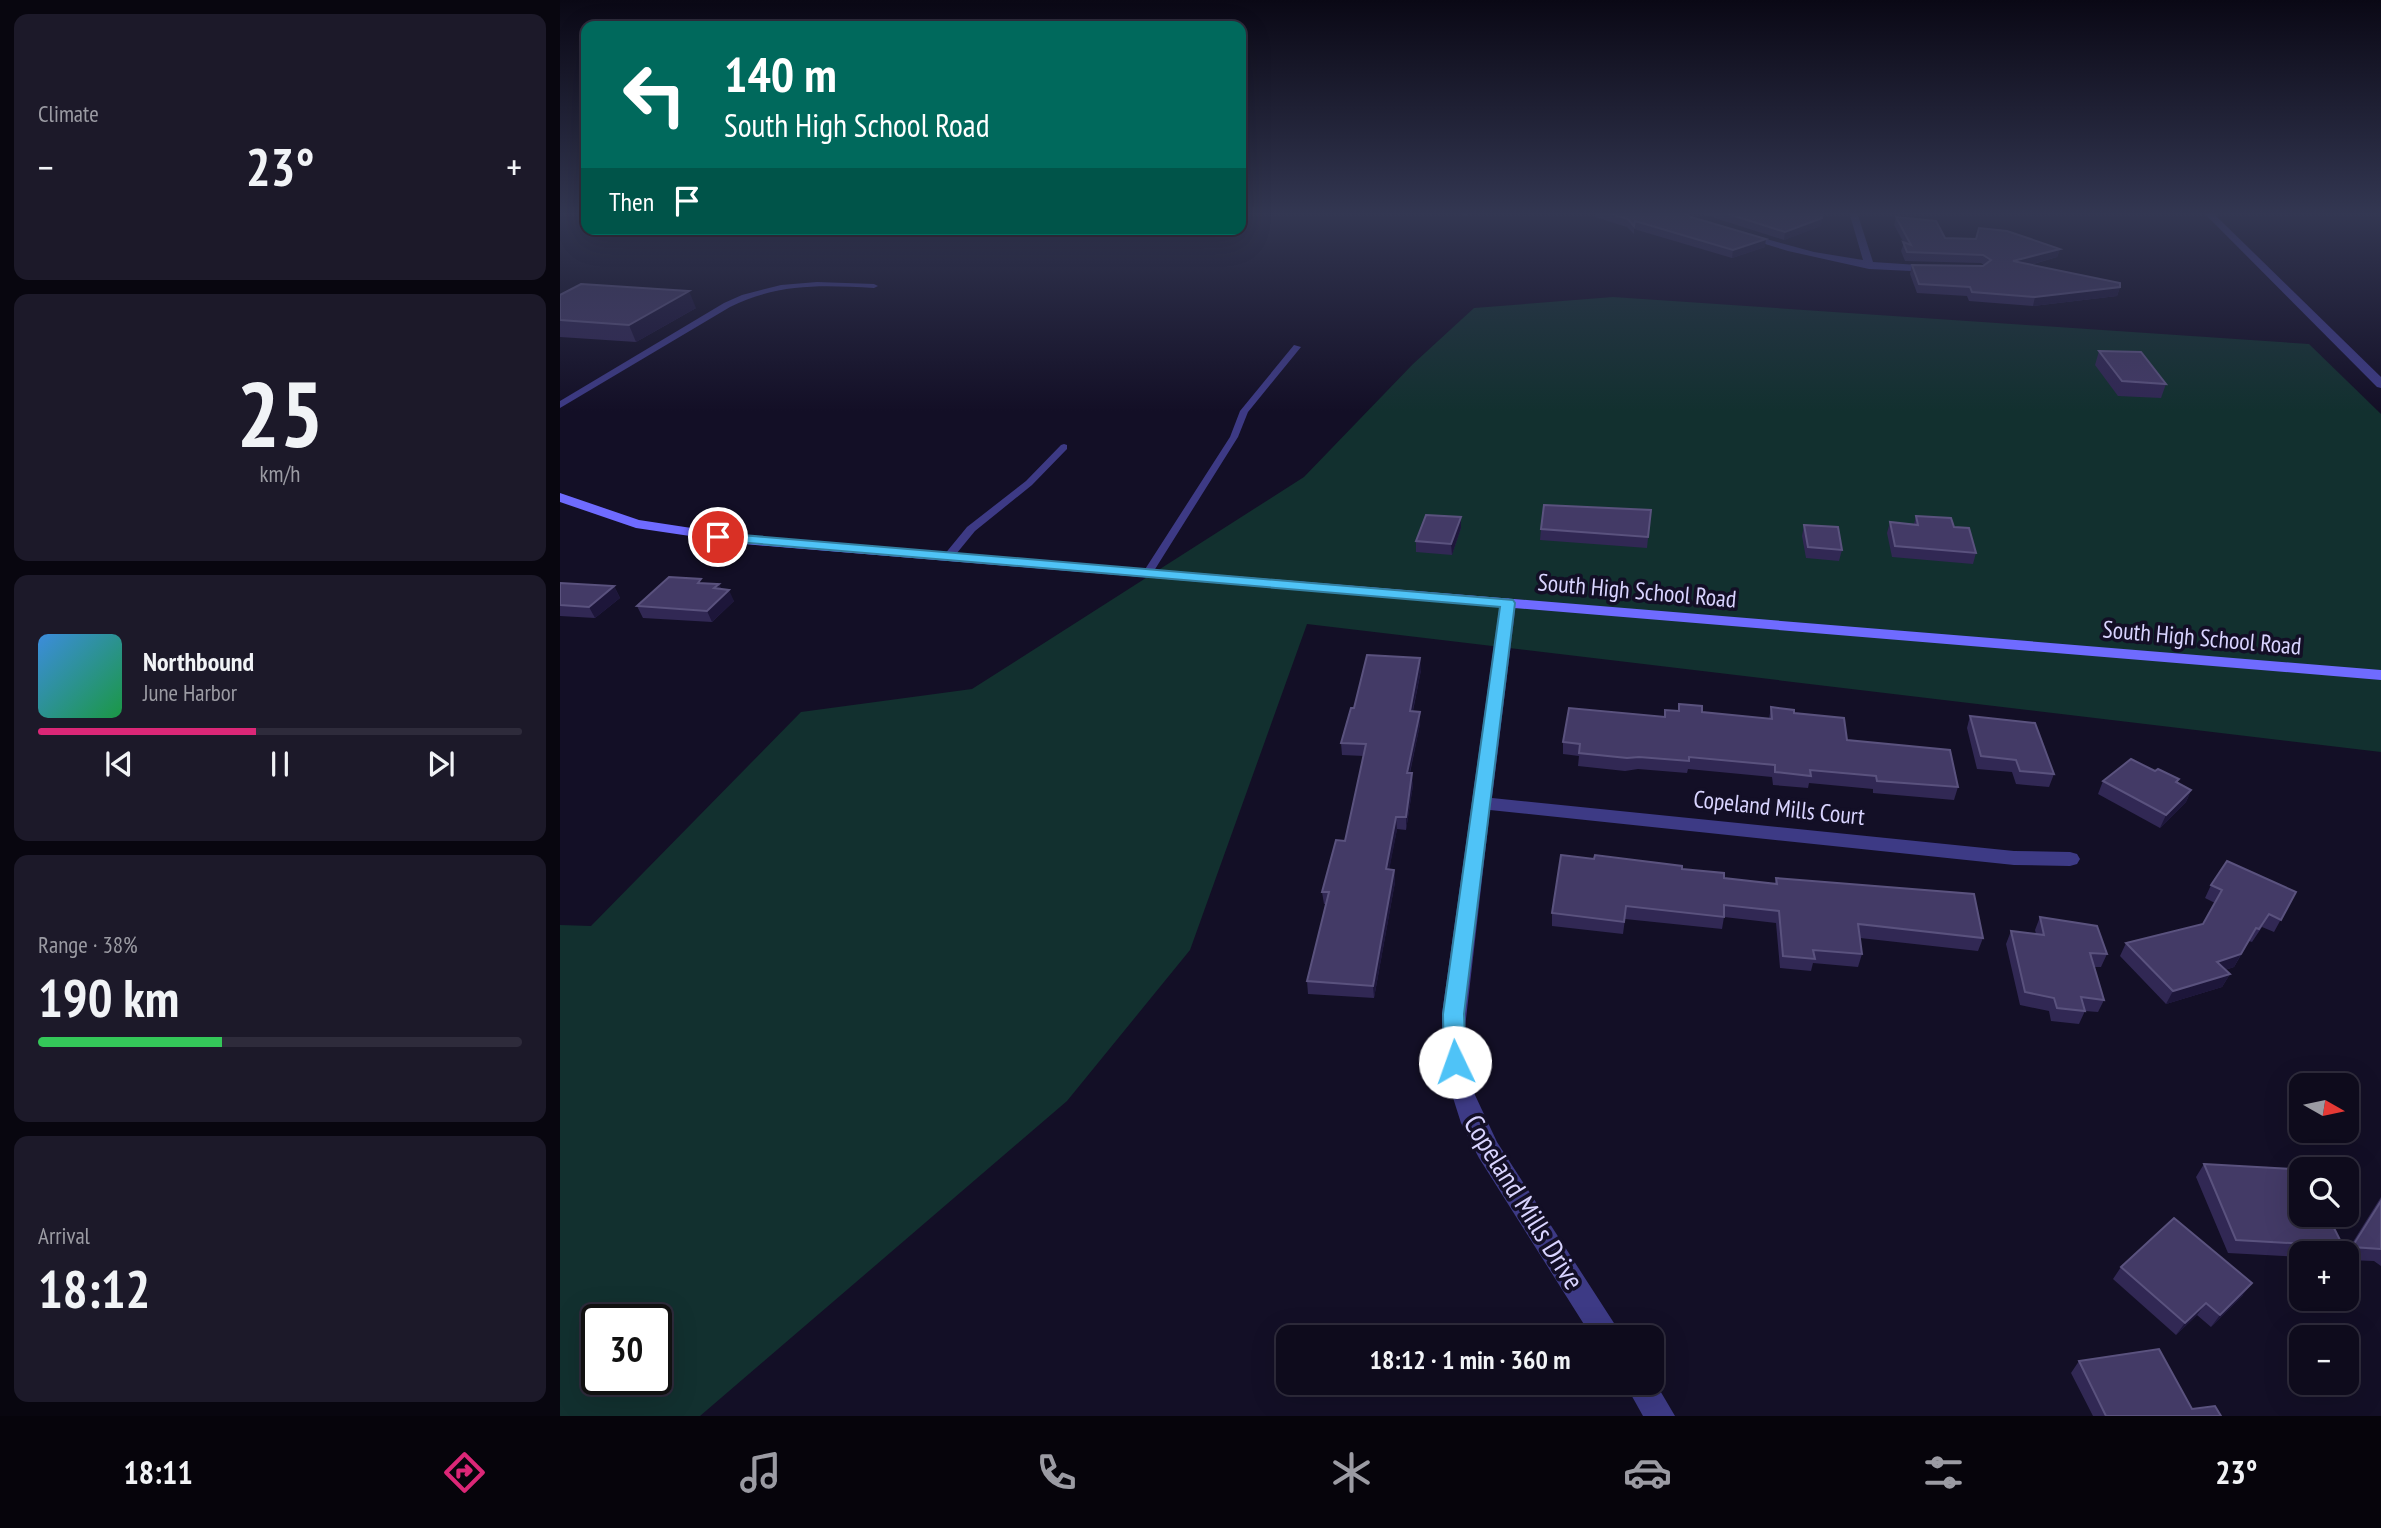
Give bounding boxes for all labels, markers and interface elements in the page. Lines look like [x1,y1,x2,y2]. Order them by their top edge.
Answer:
text: 140 m [724,42,837,106]
icon: left [609,49,700,140]
text: Climate [38,99,99,128]
text: South High School Road [724,104,990,146]
text: 23° [246,133,314,200]
text: − [38,142,54,191]
text: + [506,142,522,191]
icon: arrive [668,182,706,220]
text: Then [609,185,654,218]
text: 25 [237,354,324,472]
text: km/h [260,459,300,488]
pin [688,507,748,567]
icon: arrive [699,518,737,556]
street label: South High School Road [1537,566,1738,615]
street label: South High School Road [2102,613,2303,662]
text: Northbound [143,645,254,678]
text: June Harbor [143,678,237,707]
icon: previous [100,745,138,783]
icon: pause [261,745,299,783]
icon: next [422,745,460,783]
street label: Copeland Mills Court [1692,783,1867,832]
text: Range · 38% [38,930,138,959]
text: 190 km [38,964,179,1031]
position arrow [1418,1025,1492,1099]
north arrow [2289,1073,2359,1143]
map controls [2289,1073,2359,1395]
street label: Copeland Mills Drive [1456,1107,1593,1296]
button: search [2289,1157,2359,1227]
text: Arrival [38,1221,90,1250]
button: + [2289,1241,2359,1311]
text: 18:12 [38,1255,150,1322]
speed limit sign: 30 [581,1304,672,1395]
button: − [2289,1325,2359,1395]
text: 18:12 · 1 min · 360 m [1370,1343,1570,1376]
icon: directions [440,1448,489,1497]
icon: music [736,1448,785,1497]
icon: phone [1032,1448,1081,1497]
icon: climate [1327,1448,1376,1497]
icon: car [1623,1448,1672,1497]
icon: filters [1919,1448,1968,1497]
text: 18:11 [123,1451,193,1493]
text: 23° [2215,1451,2258,1493]

